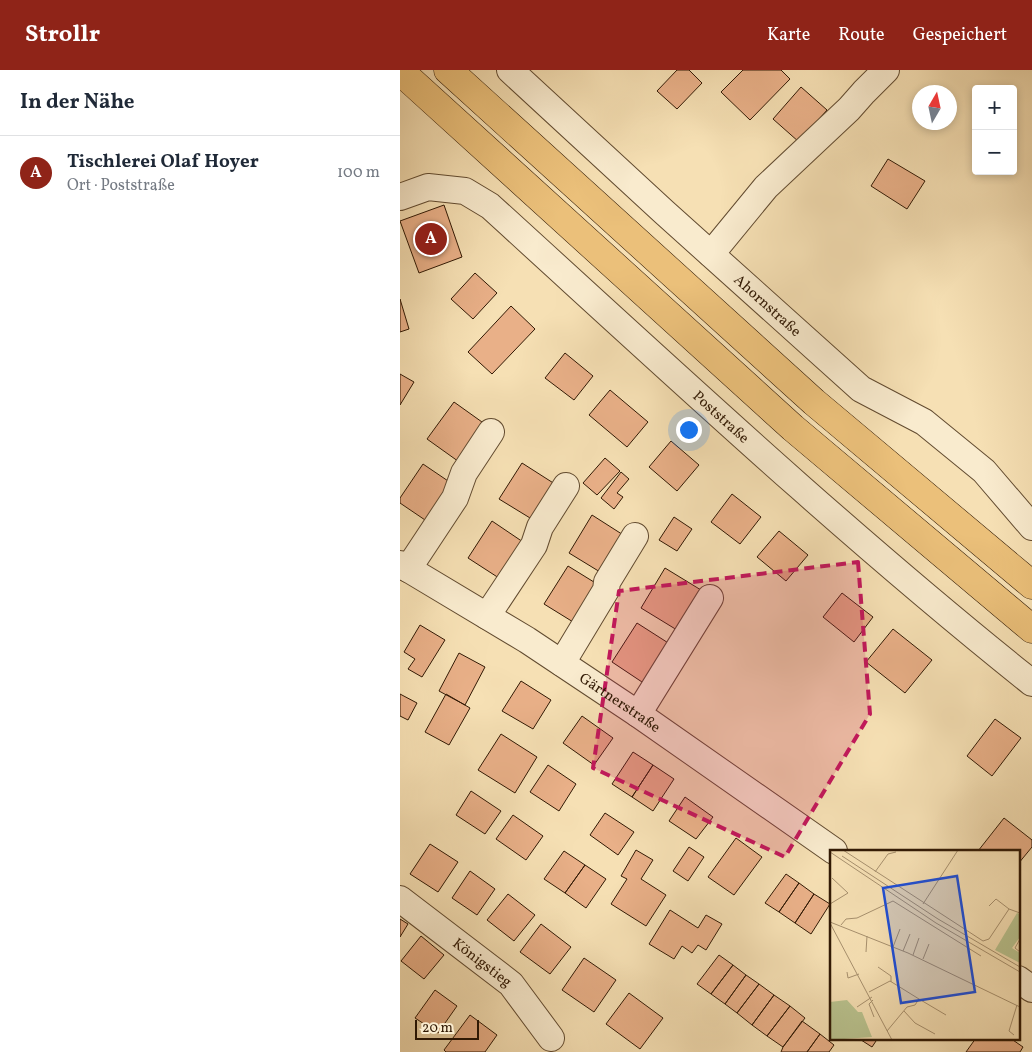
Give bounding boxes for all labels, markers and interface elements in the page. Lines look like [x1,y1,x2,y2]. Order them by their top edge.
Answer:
text: Strollr [25,18,100,52]
text: Karte [767,23,810,48]
text: Route [838,23,885,48]
text: Gespeichert [913,23,1007,48]
north arrow [912,85,957,130]
map controls [972,85,1017,175]
button: + [972,85,1017,130]
text: In der Nähe [20,88,135,117]
button: − [972,130,1017,175]
text: Tischlerei Olaf Hoyer [67,149,259,175]
text: A [30,162,42,184]
text: 100 m [337,162,380,184]
text: Ort · Poststraße [67,175,175,197]
pin: A [415,220,447,258]
street label: Ahornstraße [728,270,805,342]
street label: Poststraße [687,387,753,449]
your location [676,417,702,443]
street label: Gärtnerstraße [574,669,664,738]
inset map [830,850,1020,1040]
street label: Königstieg [448,934,516,993]
scale bar [415,1017,479,1040]
text: 20 m [422,1019,453,1038]

